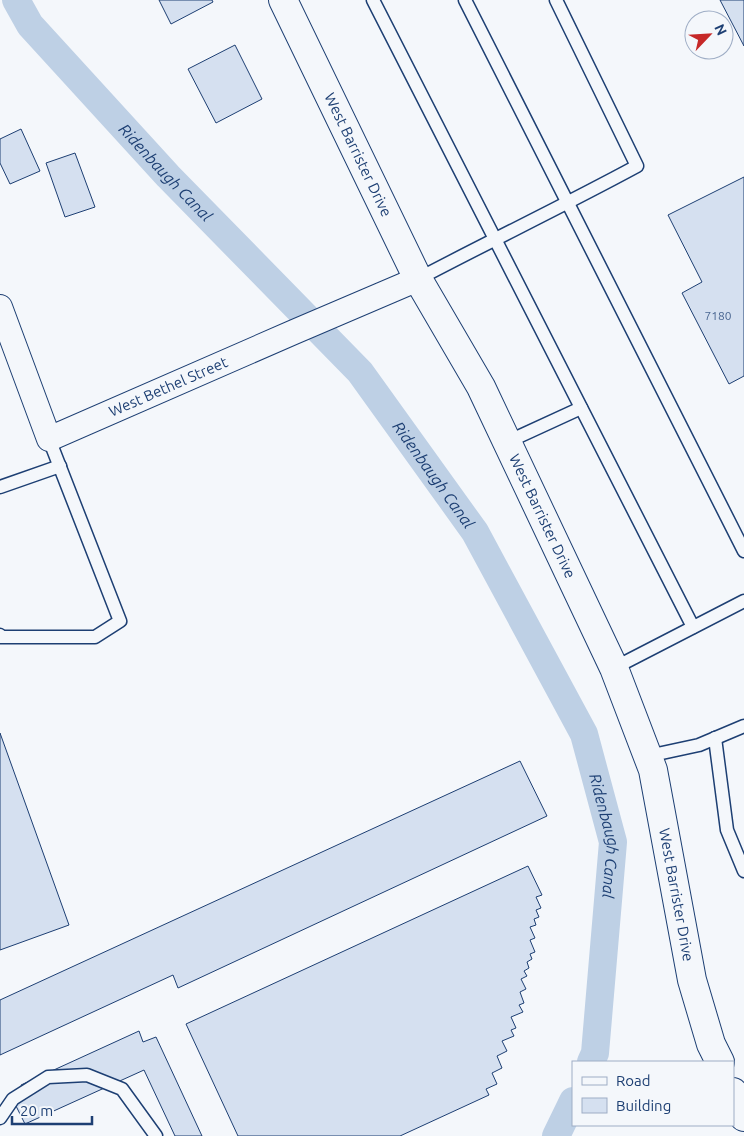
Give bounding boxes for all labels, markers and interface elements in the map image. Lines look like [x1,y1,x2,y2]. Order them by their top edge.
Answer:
north arrow [684,10,734,60]
text: N [711,21,730,38]
street label: West Barrister Drive [321,90,395,219]
water label: Ridenbaugh Canal [116,120,216,225]
house number: 7180 [704,309,732,322]
street label: West Bethel Street [106,353,230,420]
water label: Ridenbaugh Canal [389,418,479,532]
street label: West Barrister Drive [506,451,579,581]
water label: Ridenbaugh Canal [586,771,623,900]
street label: West Barrister Drive [656,827,697,963]
legend [572,1061,734,1126]
text: Road [616,1072,651,1089]
scale bar [12,1094,92,1126]
text: Building [616,1097,671,1114]
text: 20 m [20,1102,53,1119]

